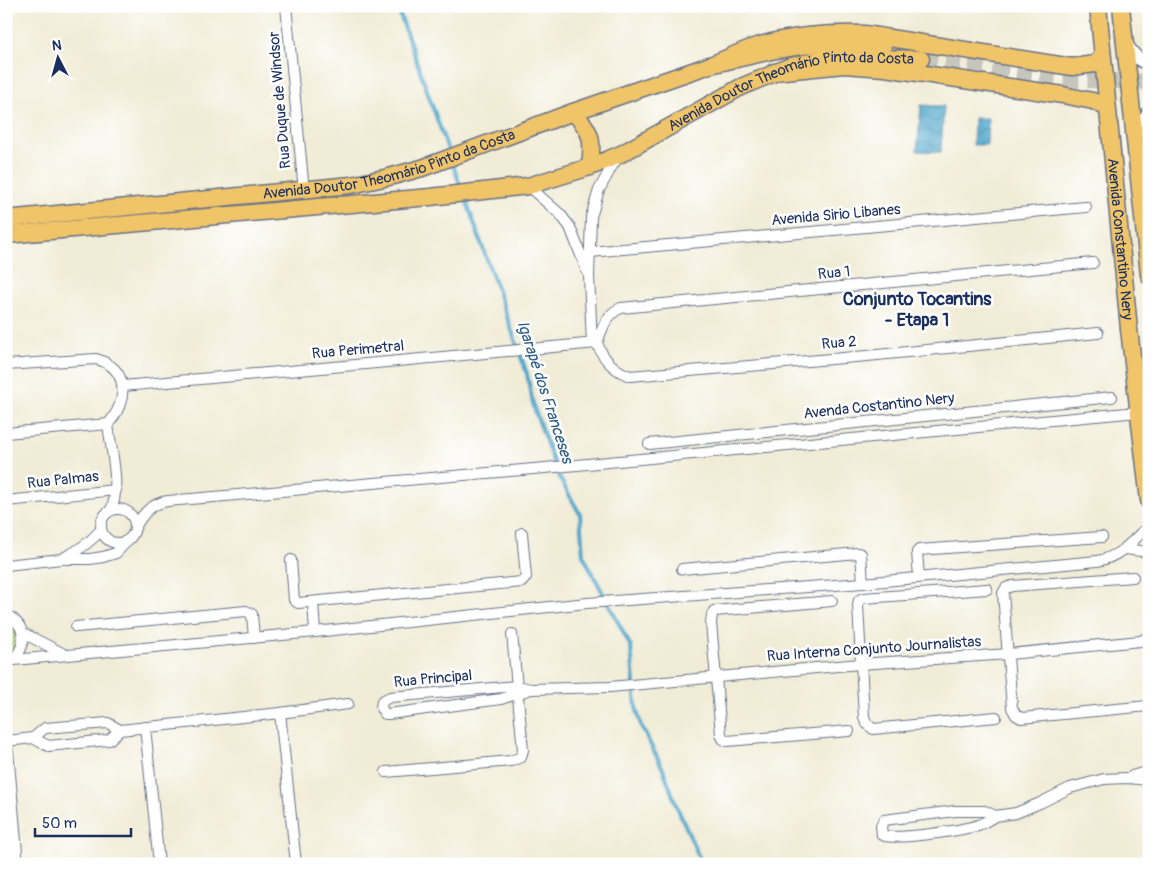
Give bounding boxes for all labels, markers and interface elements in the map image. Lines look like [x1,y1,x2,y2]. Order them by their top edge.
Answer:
street label: Rua Duque de Windsor [264,30,295,169]
north arrow [32,32,82,82]
text: N [51,37,62,55]
street label: Avenida Doutor Theomário Pinto da Costa [664,47,914,136]
street label: Avenida Doutor Theomário Pinto da Costa [262,125,518,203]
street label: Avenida Constantino Nery [1103,157,1138,321]
street label: Avenida Sirio Libanes [771,200,902,230]
street label: Rua 1 [817,262,851,284]
district label: Conjunto Tocantins - Etapa 1 [843,288,992,332]
water label: Igarapé dos Franceses [512,318,578,468]
street label: Rua 2 [821,332,857,354]
street label: Rua Perimetral [311,337,405,363]
street label: Avenda Costantino Nery [803,389,956,423]
street label: Rua Palmas [26,467,100,493]
street label: Rua Interna Conjunto Journalistas [766,632,982,666]
street label: Rua Principal [393,666,473,692]
scale bar [35,805,131,837]
text: 50 m [42,814,77,833]

